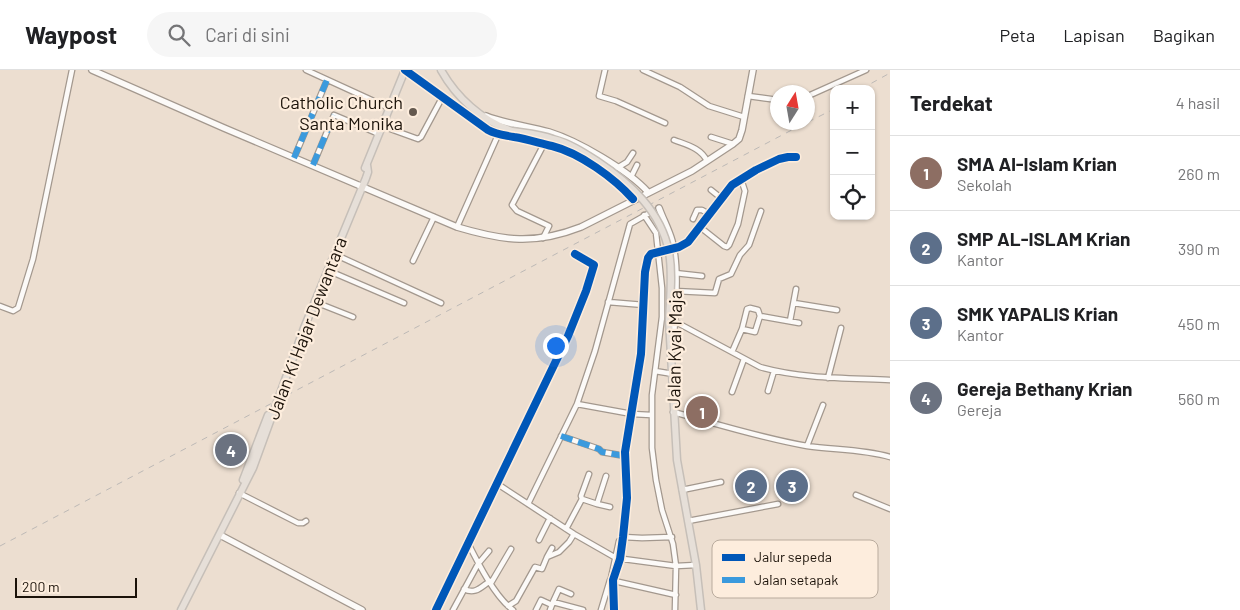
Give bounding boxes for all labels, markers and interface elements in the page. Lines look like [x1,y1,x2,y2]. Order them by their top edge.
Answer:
search box [147,12,497,57]
text: Waypost [25,20,117,49]
icon: search [165,21,193,49]
text: Cari di sini [205,23,290,46]
text: Peta [1000,24,1035,46]
text: Lapisan [1063,24,1125,46]
text: Bagikan [1153,24,1215,46]
north arrow [770,85,815,130]
map controls [830,85,875,220]
button: + [830,85,875,130]
text: Terdekat [910,90,993,115]
place label: Catholic Church Santa Monika [280,91,403,134]
text: 4 hasil [1176,93,1220,112]
marker: Catholic Church Santa Monika [407,106,419,118]
button: − [830,130,875,175]
text: SMA Al-Islam Krian [957,152,1117,175]
text: 1 [923,164,929,183]
text: 260 m [1178,164,1220,183]
button: locate [830,175,875,220]
text: Sekolah [957,175,1012,194]
text: SMP AL-ISLAM Krian [957,227,1131,250]
street label: Jalan Ki Hajar Dewantara [261,234,351,422]
text: 2 [922,239,930,258]
text: 390 m [1178,239,1220,258]
text: Kantor [957,250,1004,269]
street label: Jalan Kyai Maja [662,290,686,408]
text: SMK YAPALIS Krian [957,302,1118,325]
text: 3 [922,314,930,333]
text: 450 m [1177,314,1220,333]
text: Kantor [957,325,1004,344]
your location [543,333,569,359]
text: Gereja Bethany Krian [957,377,1132,400]
text: 4 [921,389,931,408]
text: 560 m [1178,389,1220,408]
pin: 1 [686,393,718,431]
text: Gereja [957,400,1002,419]
pin: 4 [215,431,247,469]
pin: 2 [735,467,767,505]
pin: 3 [776,467,808,505]
legend [712,540,878,598]
text: Jalur sepeda [754,548,832,565]
text: Jalan setapak [754,571,838,588]
scale bar [15,575,138,598]
text: 200 m [22,578,60,595]

